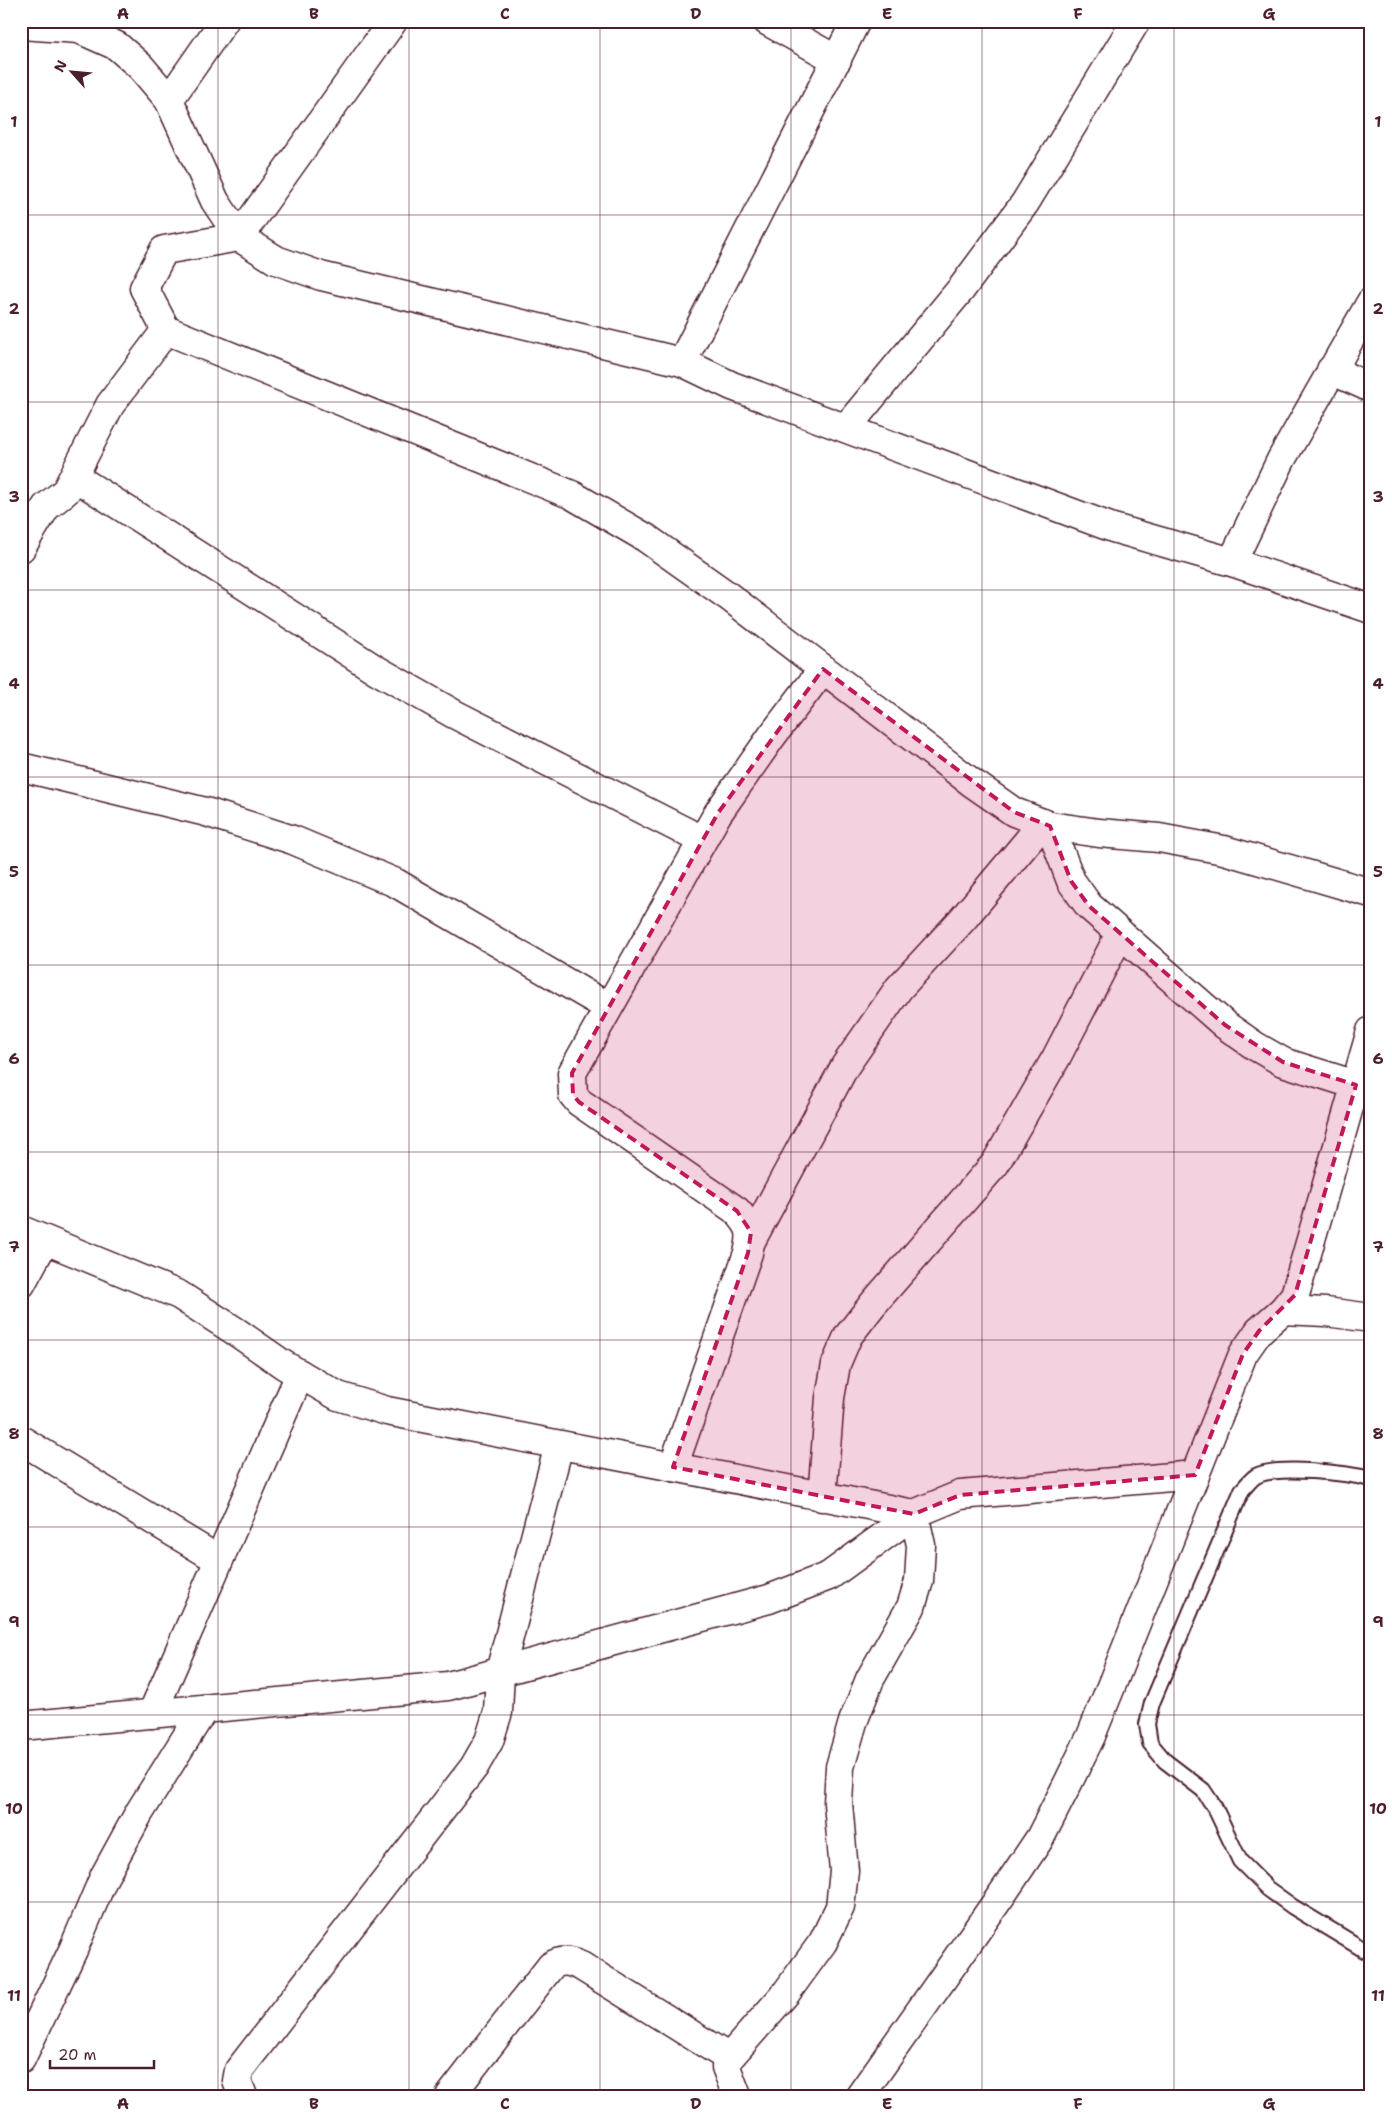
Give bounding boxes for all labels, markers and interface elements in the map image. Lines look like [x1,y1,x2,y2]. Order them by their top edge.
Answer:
text: A [117,3,129,24]
text: B [309,3,319,24]
text: C [500,3,510,24]
text: D [690,3,702,24]
text: E [882,3,892,24]
text: F [1073,3,1083,24]
text: G [1263,3,1276,24]
north arrow [48,48,98,98]
text: N [50,57,71,75]
text: 1 [10,111,18,132]
text: 1 [1374,111,1382,132]
text: 2 [8,298,20,319]
text: 2 [1372,298,1384,319]
text: 3 [8,486,20,507]
text: 3 [1372,486,1384,507]
text: 4 [8,673,20,694]
text: 4 [1372,673,1384,694]
text: 5 [9,861,19,882]
text: 5 [1373,861,1383,882]
text: 6 [8,1048,20,1069]
text: 6 [1372,1048,1384,1069]
text: 7 [8,1236,20,1257]
text: 7 [1372,1236,1384,1257]
text: 8 [8,1423,20,1444]
text: 8 [1372,1423,1384,1444]
text: 9 [8,1611,20,1632]
text: 9 [1372,1611,1384,1632]
text: 10 [5,1798,23,1819]
text: 10 [1369,1798,1387,1819]
text: 11 [7,1985,21,2006]
text: 11 [1371,1985,1385,2006]
scale bar [50,2037,154,2069]
text: 20 m [58,2045,97,2065]
text: A [117,2093,129,2114]
text: B [309,2093,319,2114]
text: C [500,2093,510,2114]
text: D [690,2093,702,2114]
text: E [882,2093,892,2114]
text: F [1073,2093,1083,2114]
text: G [1263,2093,1276,2114]

